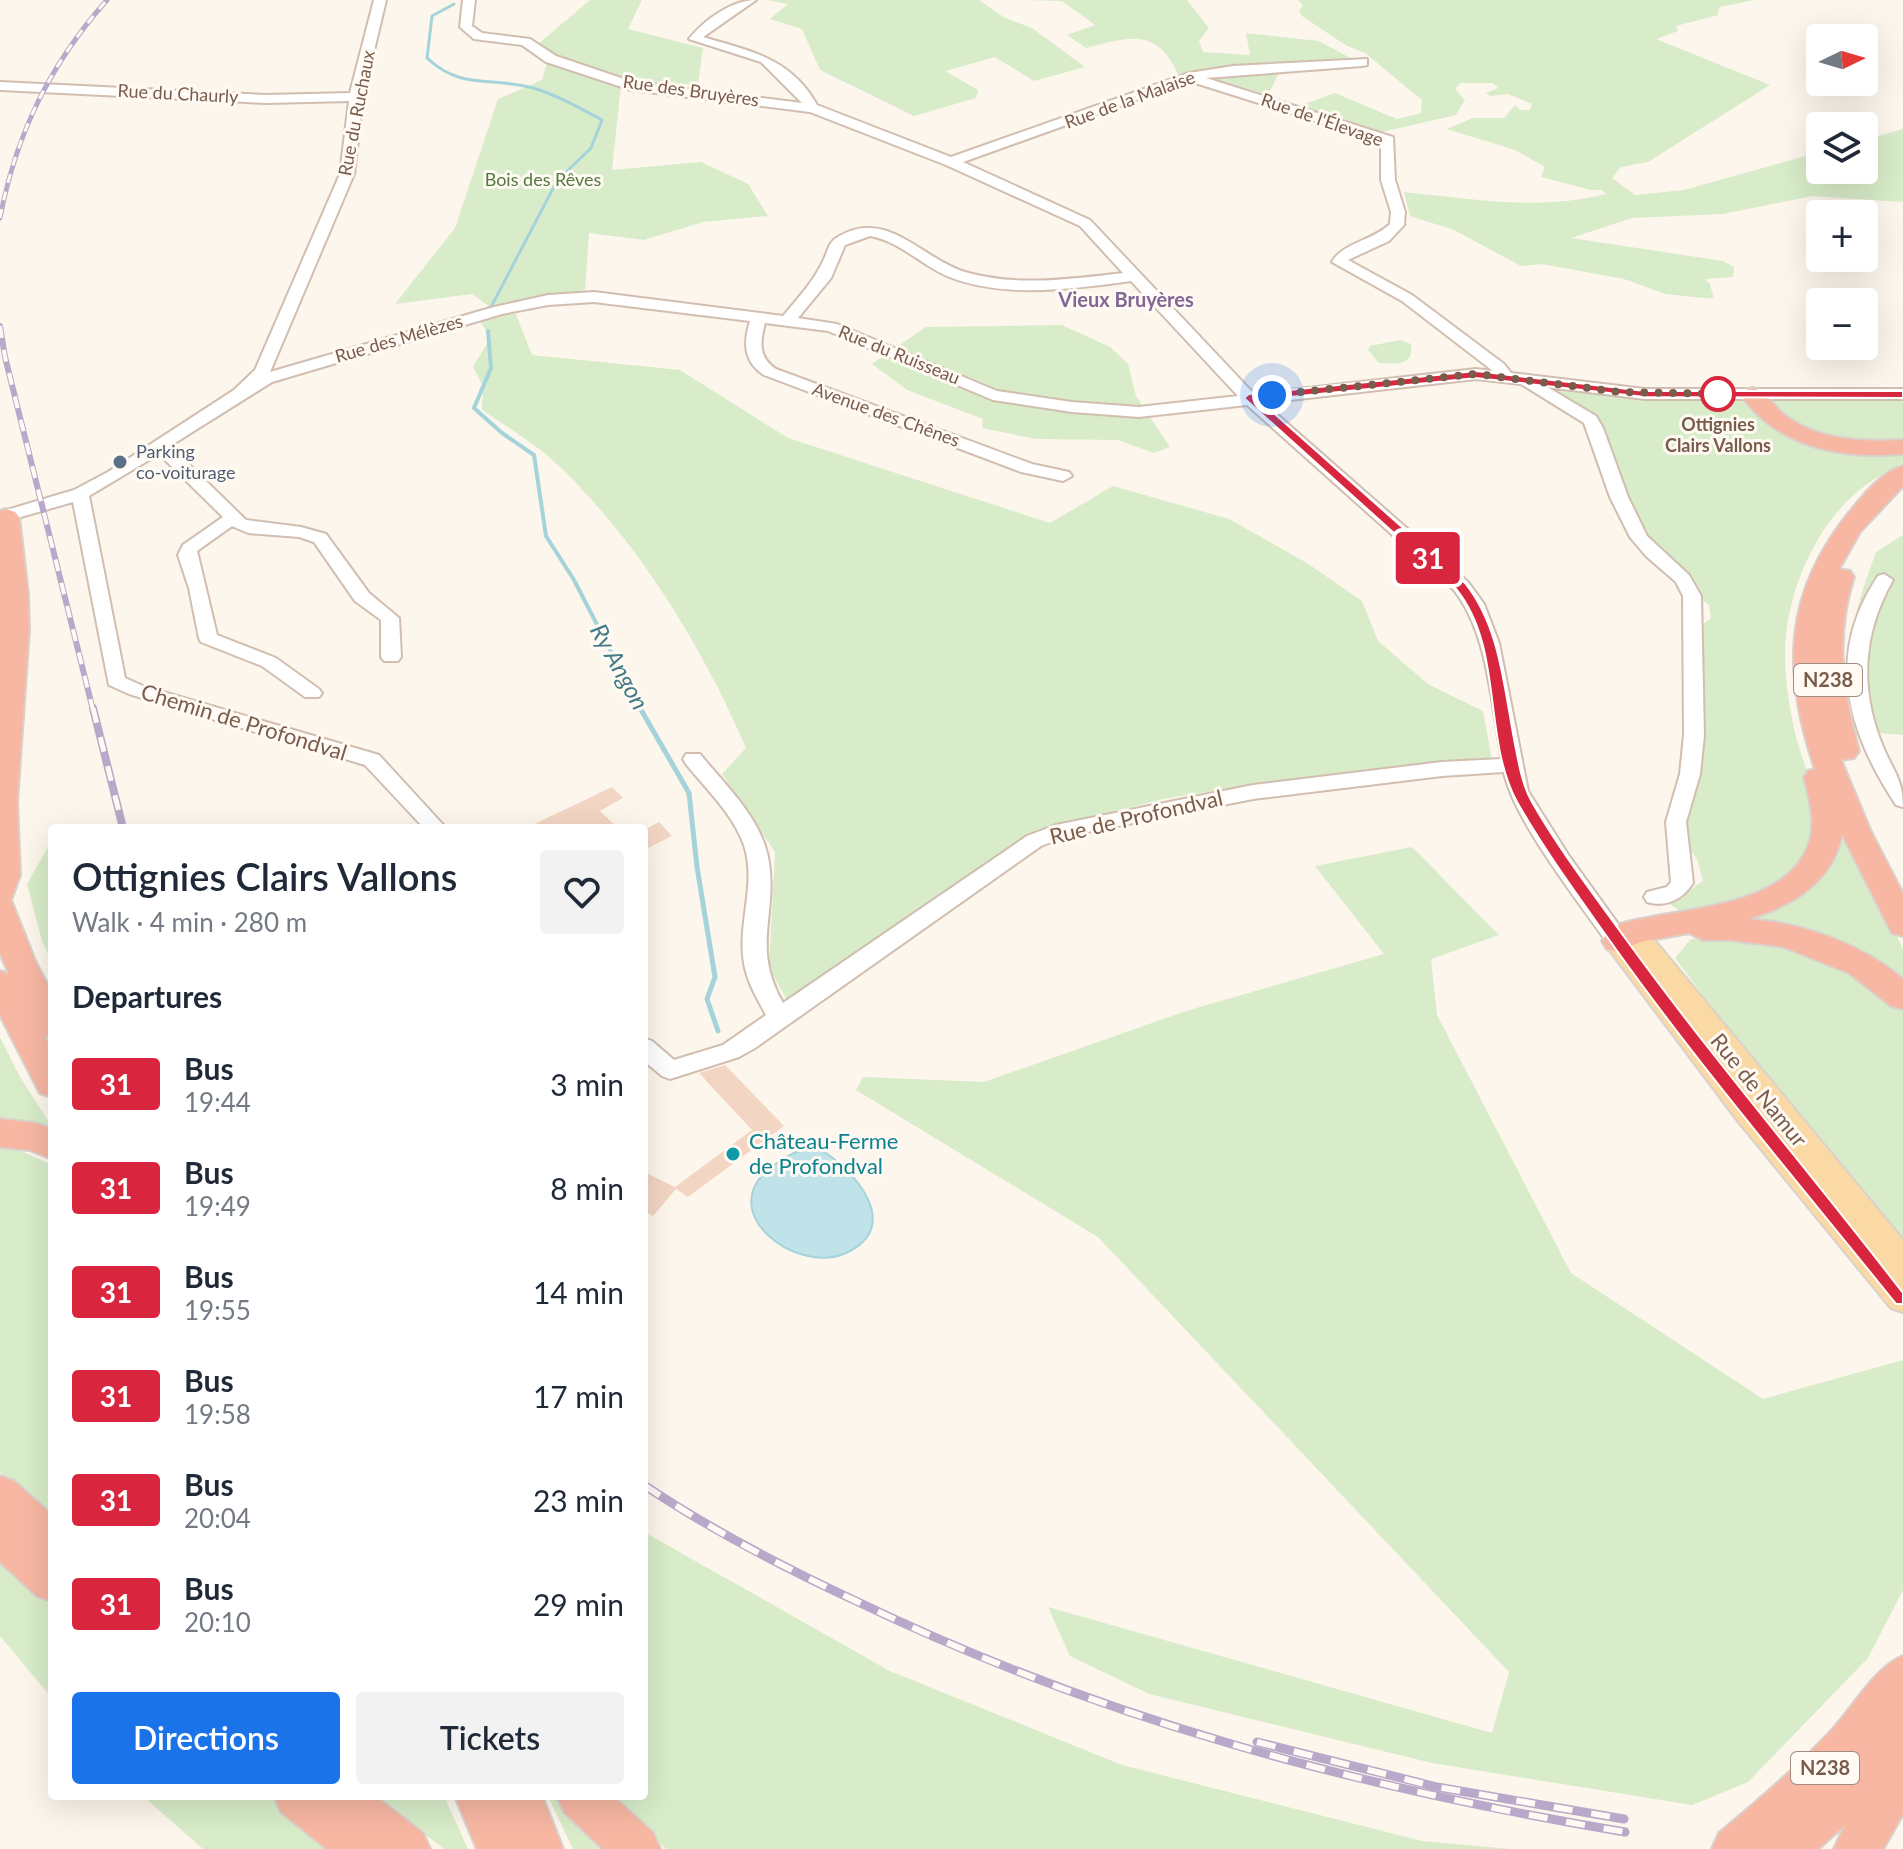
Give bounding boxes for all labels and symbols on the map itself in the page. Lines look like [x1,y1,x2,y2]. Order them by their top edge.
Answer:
north arrow [1806,24,1878,96]
street label: Rue du Ruchaux [333,48,379,177]
street label: Rue de la Malaise [1061,65,1198,133]
street label: Rue des Bruyères [622,70,761,110]
street label: Rue du Chaurly [117,79,240,107]
street label: Rue de l'Élevage [1258,88,1386,150]
park label: Bois des Rêves [485,168,602,190]
district label: Vieux Bruyères [1057,287,1194,311]
street label: Rue des Mélèzes [332,309,465,367]
street label: Rue du Ruisseau [835,320,963,388]
your location [1252,375,1292,415]
street label: Avenue des Chênes [810,377,963,451]
marker: Ottignies Clairs Vallons [1701,377,1735,411]
place label: Ottignies Clairs Vallons [1665,413,1771,456]
place label: Parking co-voiturage [136,440,235,483]
marker: Parking co-voiturage [111,453,129,471]
line badge: 31 [1392,532,1464,584]
water label: Ry Angon [585,618,656,714]
road number: N238 [1794,664,1862,696]
street label: Chemin de Profondval [138,677,350,766]
street label: Rue de Profondval [1047,783,1225,850]
street label: Rue de Namur [1705,1027,1813,1152]
place label: Château-Ferme de Profondval [749,1127,898,1179]
marker: Château-Ferme de Profondval [724,1145,742,1163]
road number: N238 [1791,1752,1859,1784]

